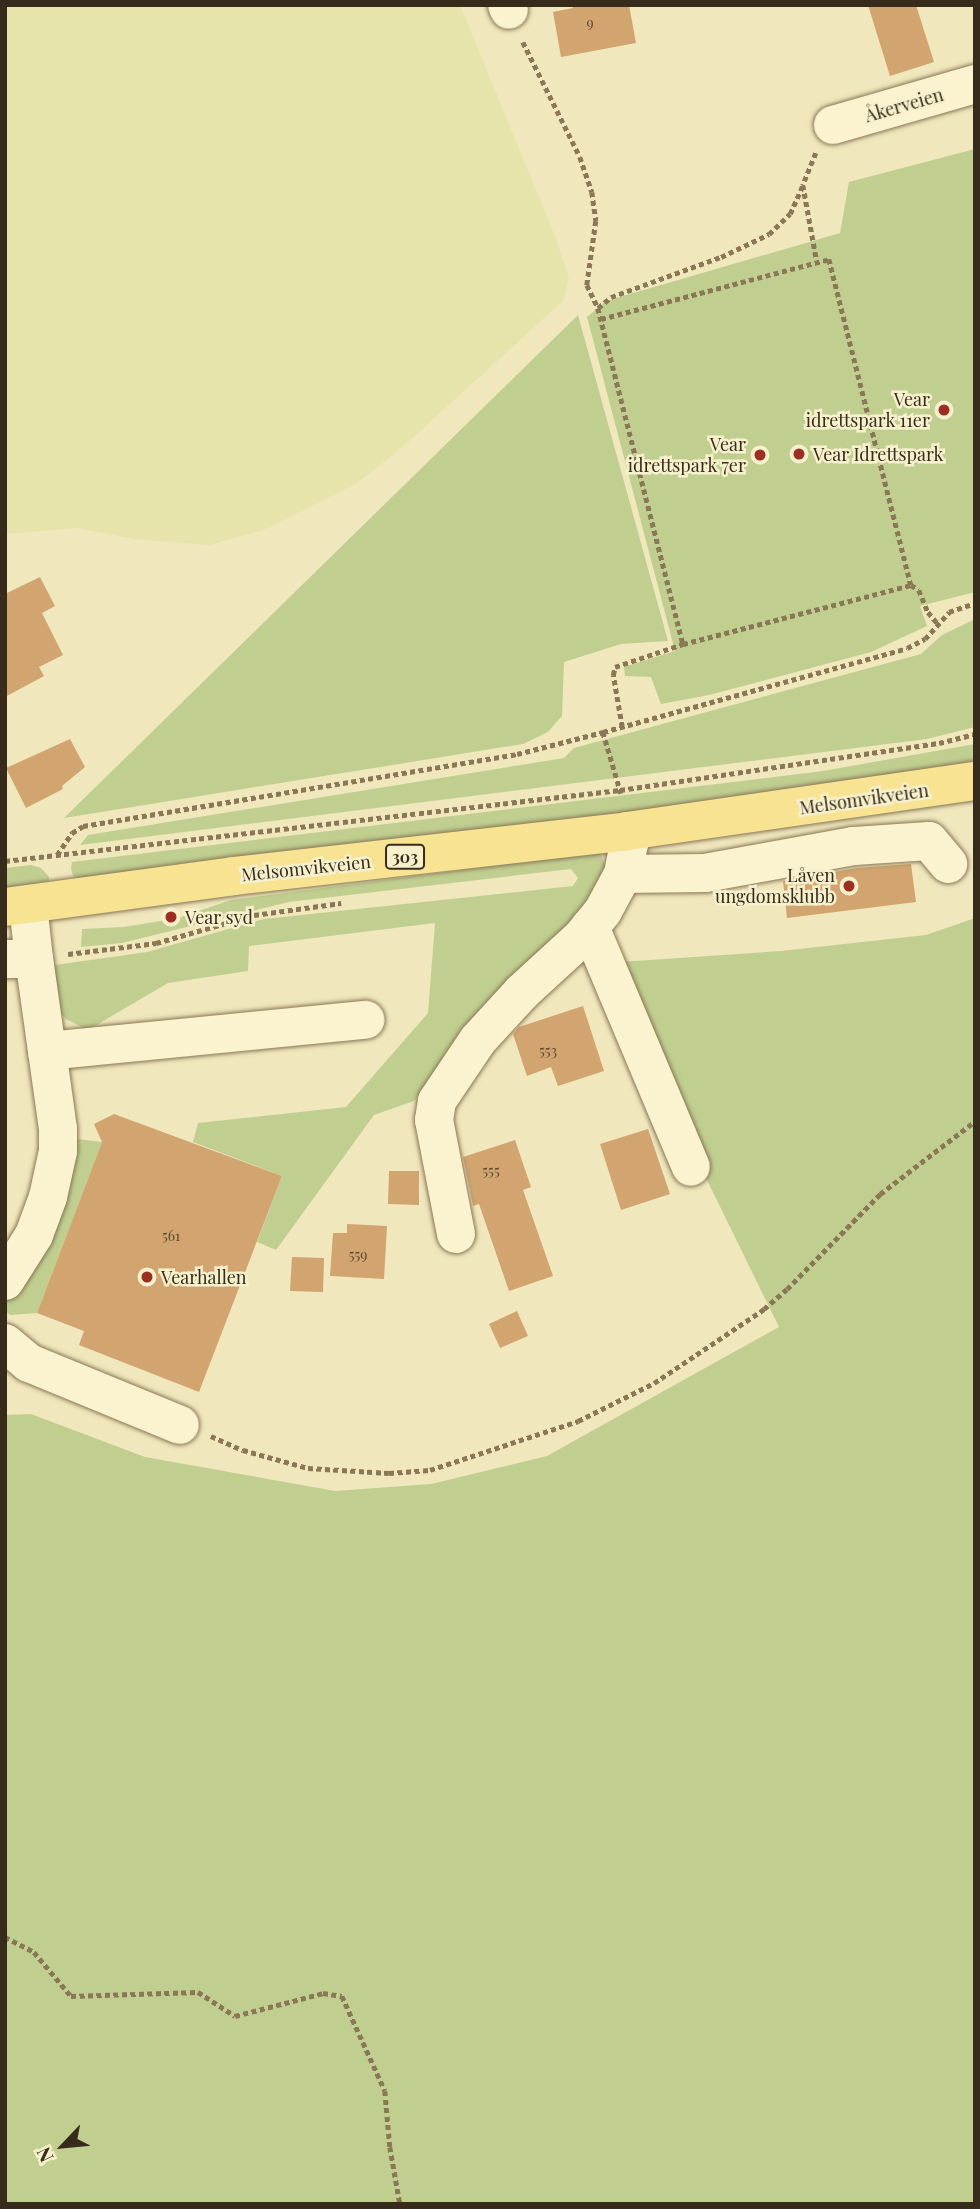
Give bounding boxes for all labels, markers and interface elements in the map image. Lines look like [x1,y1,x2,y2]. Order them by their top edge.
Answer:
house number: 9 [586,15,594,31]
street label: Åkerveien [862,83,946,127]
place label: Vear idrettspark 11er [806,389,930,432]
marker: Vear idrettspark 11er [936,402,952,418]
place label: Vear idrettspark 7er [628,434,746,476]
place label: Vear Idrettspark [813,443,944,465]
marker: Vear Idrettspark [791,446,807,462]
marker: Vear idrettspark 7er [752,447,768,463]
street label: Melsomvikveien [798,779,930,819]
road number: 303 [384,844,426,870]
street label: Melsomvikveien [240,850,372,886]
place label: Låven ungdomsklubb [715,865,835,908]
marker: Låven ungdomsklubb [841,878,857,894]
place label: Vear syd [185,906,253,928]
marker: Vear syd [163,909,179,925]
house number: 553 [539,1043,557,1059]
house number: 555 [482,1163,500,1179]
house number: 561 [162,1228,180,1244]
house number: 559 [349,1247,367,1263]
place label: Vearhallen [161,1266,246,1288]
marker: Vearhallen [139,1269,155,1285]
north arrow [28,2111,98,2181]
text: N [29,2143,59,2167]

